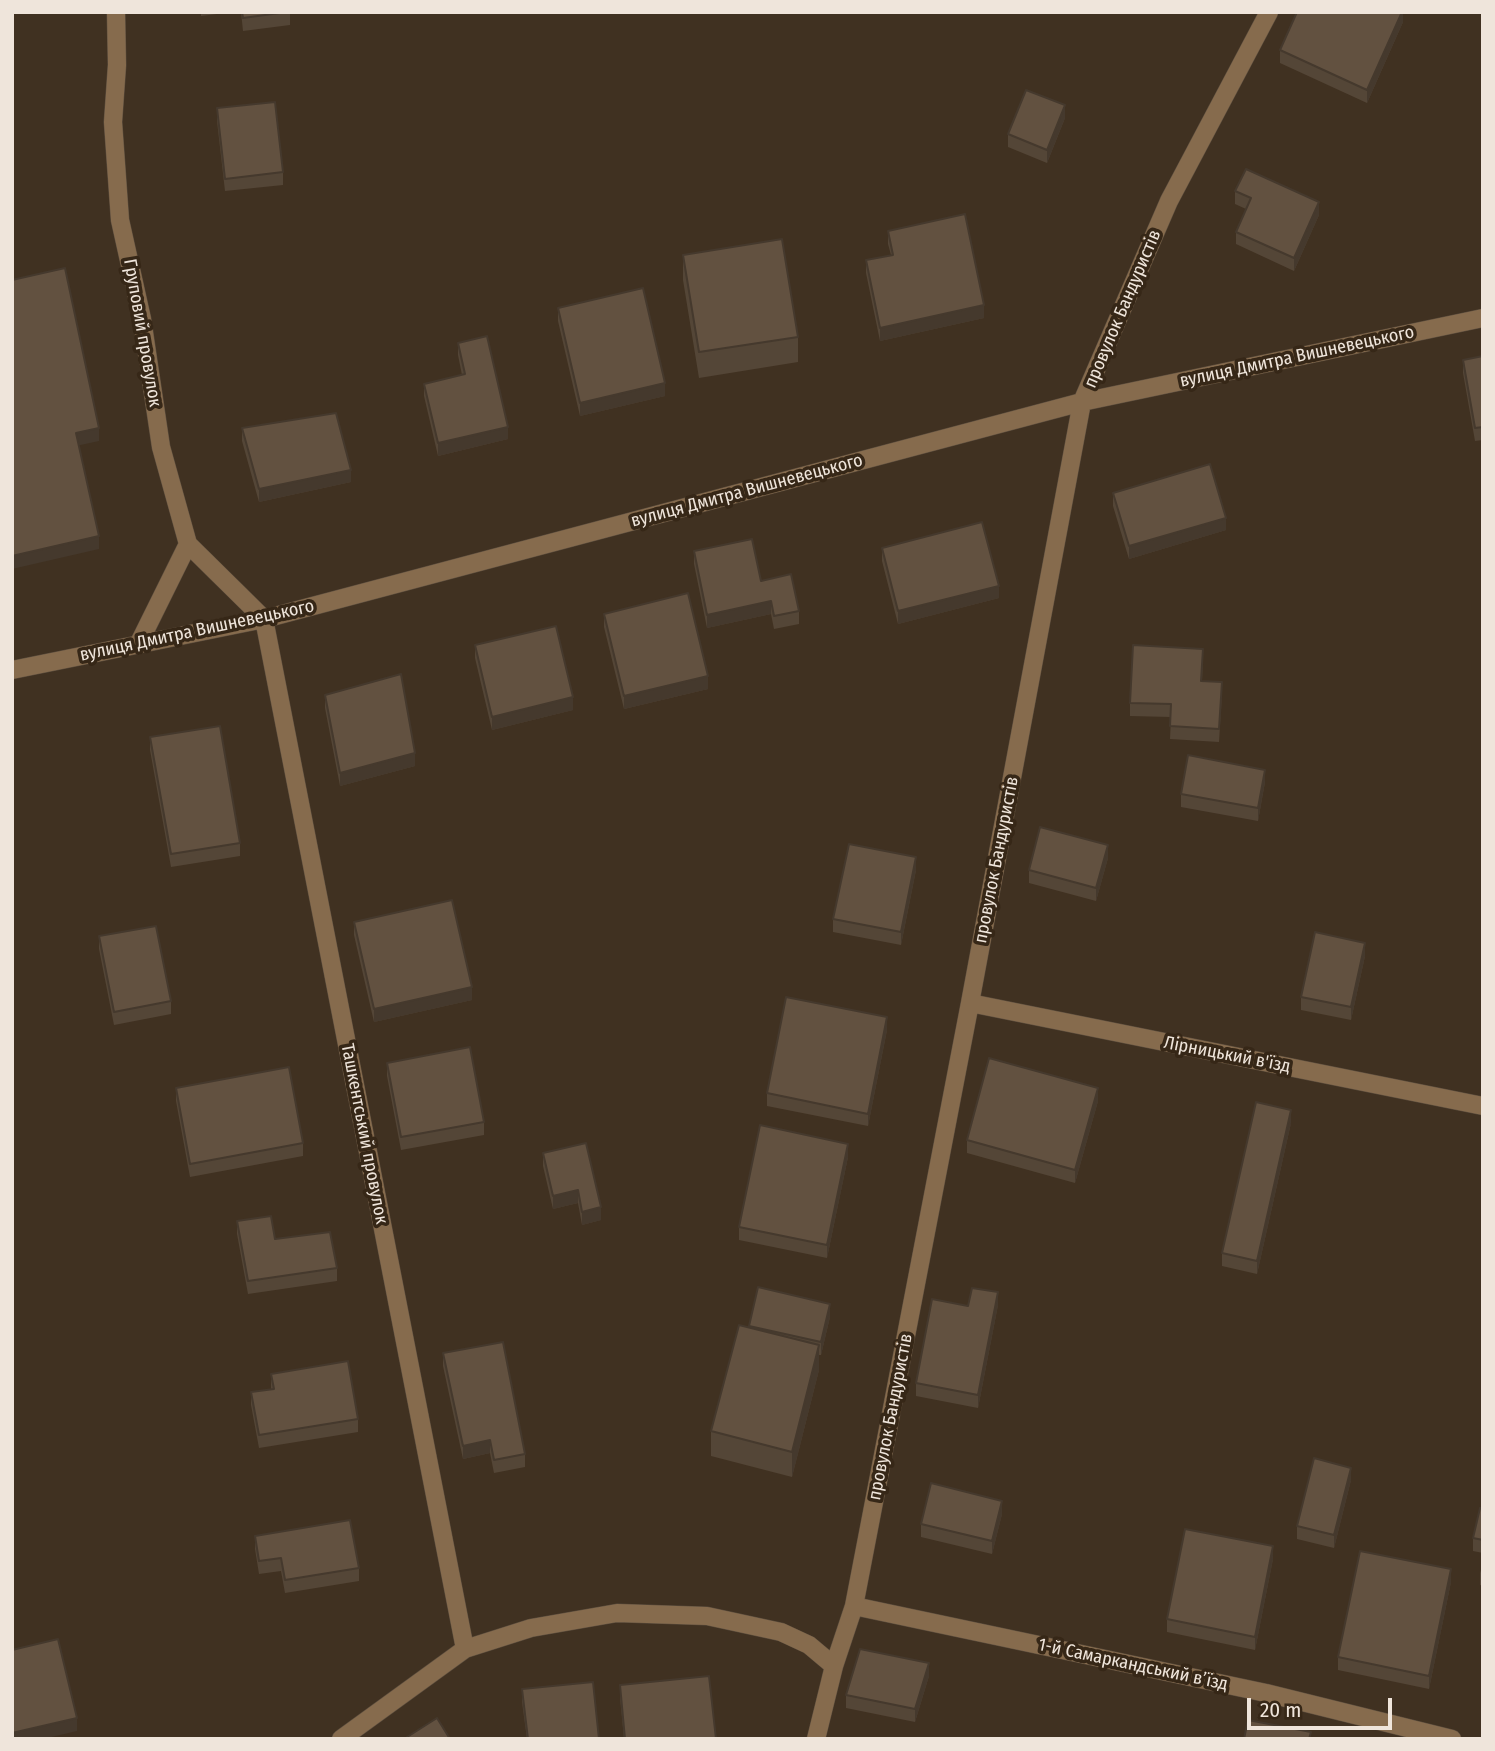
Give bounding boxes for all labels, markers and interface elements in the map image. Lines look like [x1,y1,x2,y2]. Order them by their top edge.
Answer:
street label: провулок Бандуристів [1080,227,1166,391]
street label: Груповий провулок [118,257,166,409]
street label: вулиця Дмитра Вишневецького [1178,322,1416,392]
street label: вулиця Дмитра Вишневецького [629,450,865,532]
street label: вулиця Дмитра Вишневецького [78,596,316,666]
street label: провулок Бандуристів [970,775,1024,945]
street label: Лірницький в'їзд [1162,1032,1292,1078]
street label: Ташкентський провулок [336,1042,392,1226]
street label: провулок Бандуристів [864,1332,918,1502]
street label: 1-й Самаркандський в’їзд [1036,1634,1230,1696]
scale bar [1250,1684,1395,1728]
text: 20 m [1260,1697,1301,1723]

